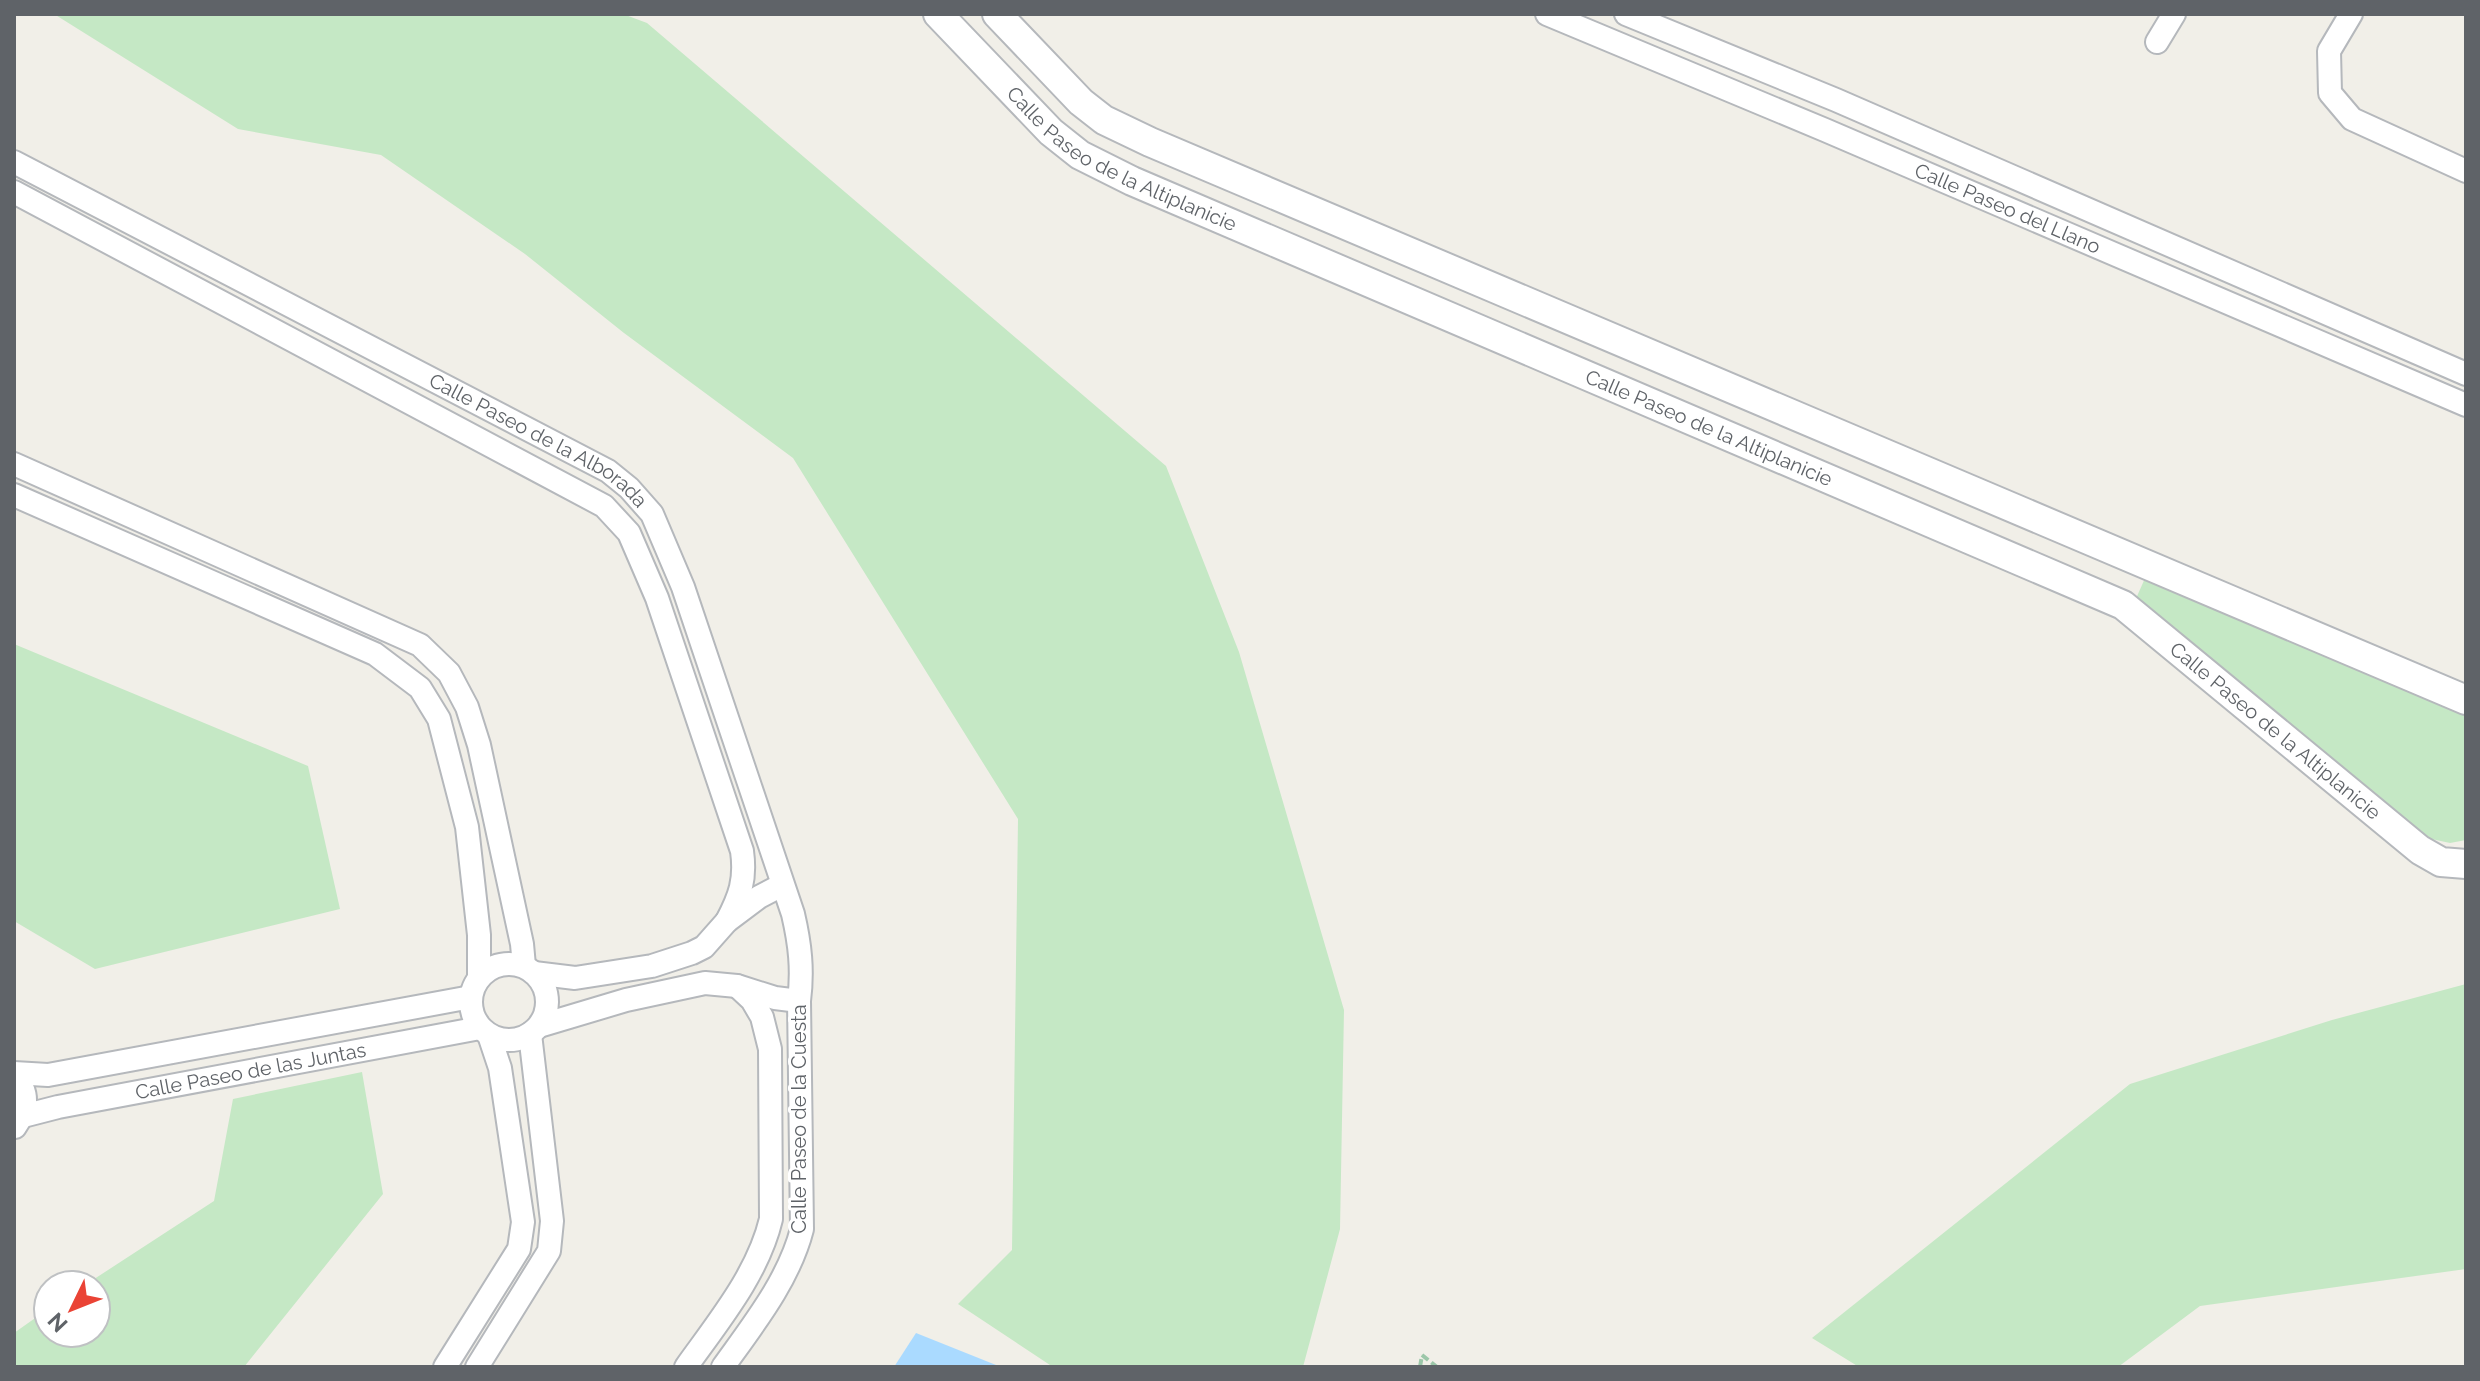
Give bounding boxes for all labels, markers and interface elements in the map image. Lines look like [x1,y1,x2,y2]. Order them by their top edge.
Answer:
street label: Calle Paseo de la Altiplanicie [1002,81,1240,236]
street label: Calle Paseo del Llano [1911,158,2104,259]
street label: Calle Paseo de la Altiplanicie [1582,364,1836,491]
street label: Calle Paseo de la Alborada [425,368,652,512]
street label: Calle Paseo de la Altiplanicie [2165,637,2386,825]
street label: Calle Paseo de la Cuesta [787,1004,811,1234]
street label: Calle Paseo de las Juntas [133,1038,368,1104]
north arrow [32,1269,112,1349]
text: N [42,1308,73,1338]

